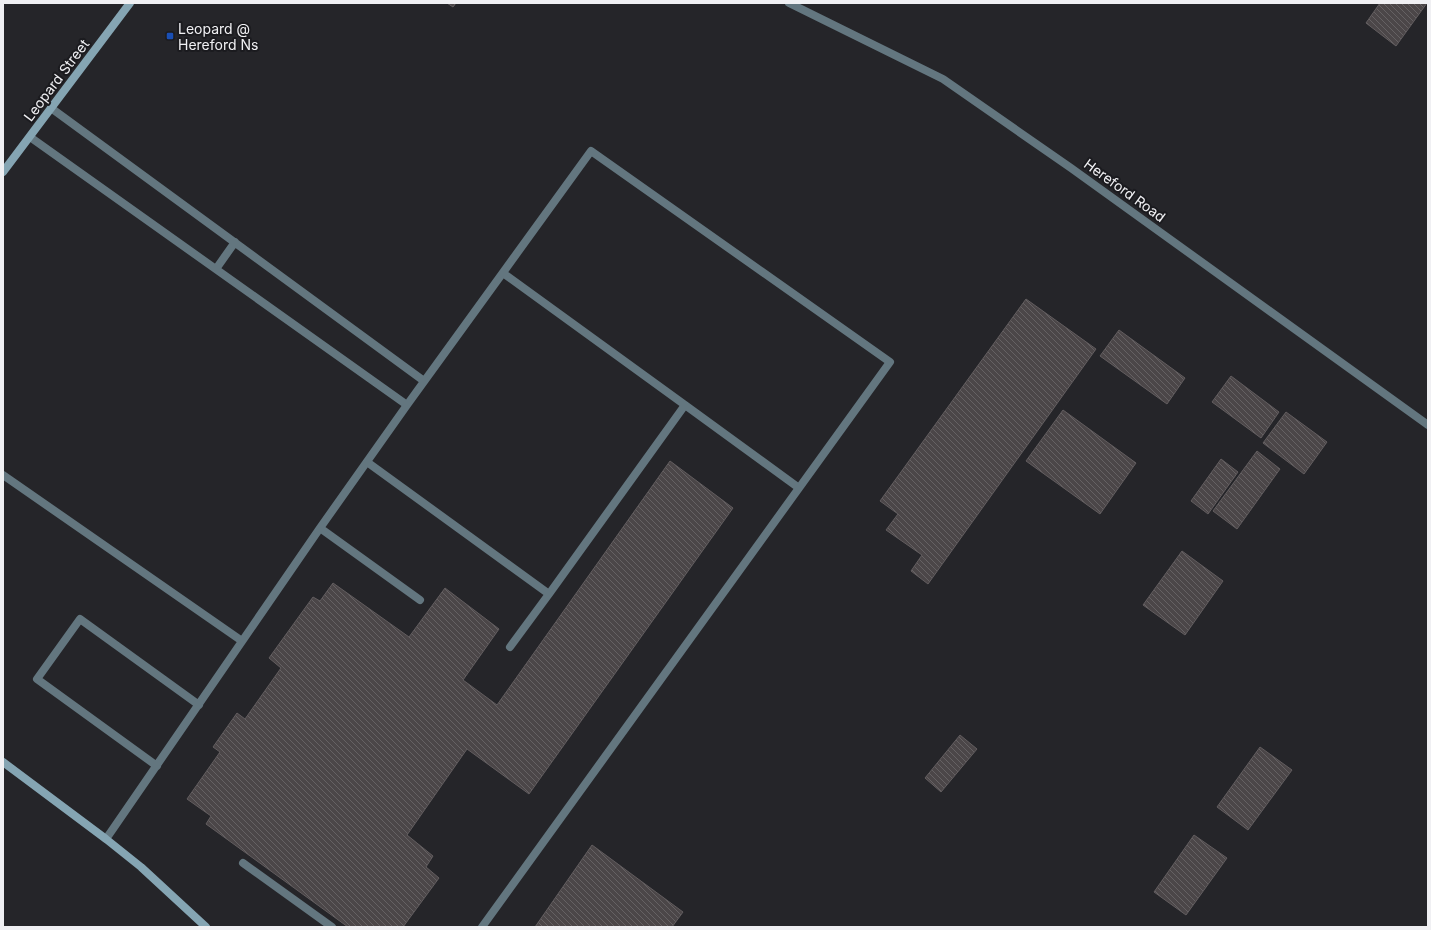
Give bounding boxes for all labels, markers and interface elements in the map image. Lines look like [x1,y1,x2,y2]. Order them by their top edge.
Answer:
place label: Leopard @ Hereford Ns [178,20,258,53]
marker: Leopard @ Hereford Ns [165,31,175,41]
street label: Leopard Street [20,35,93,124]
street label: Hereford Road [1081,155,1169,225]

